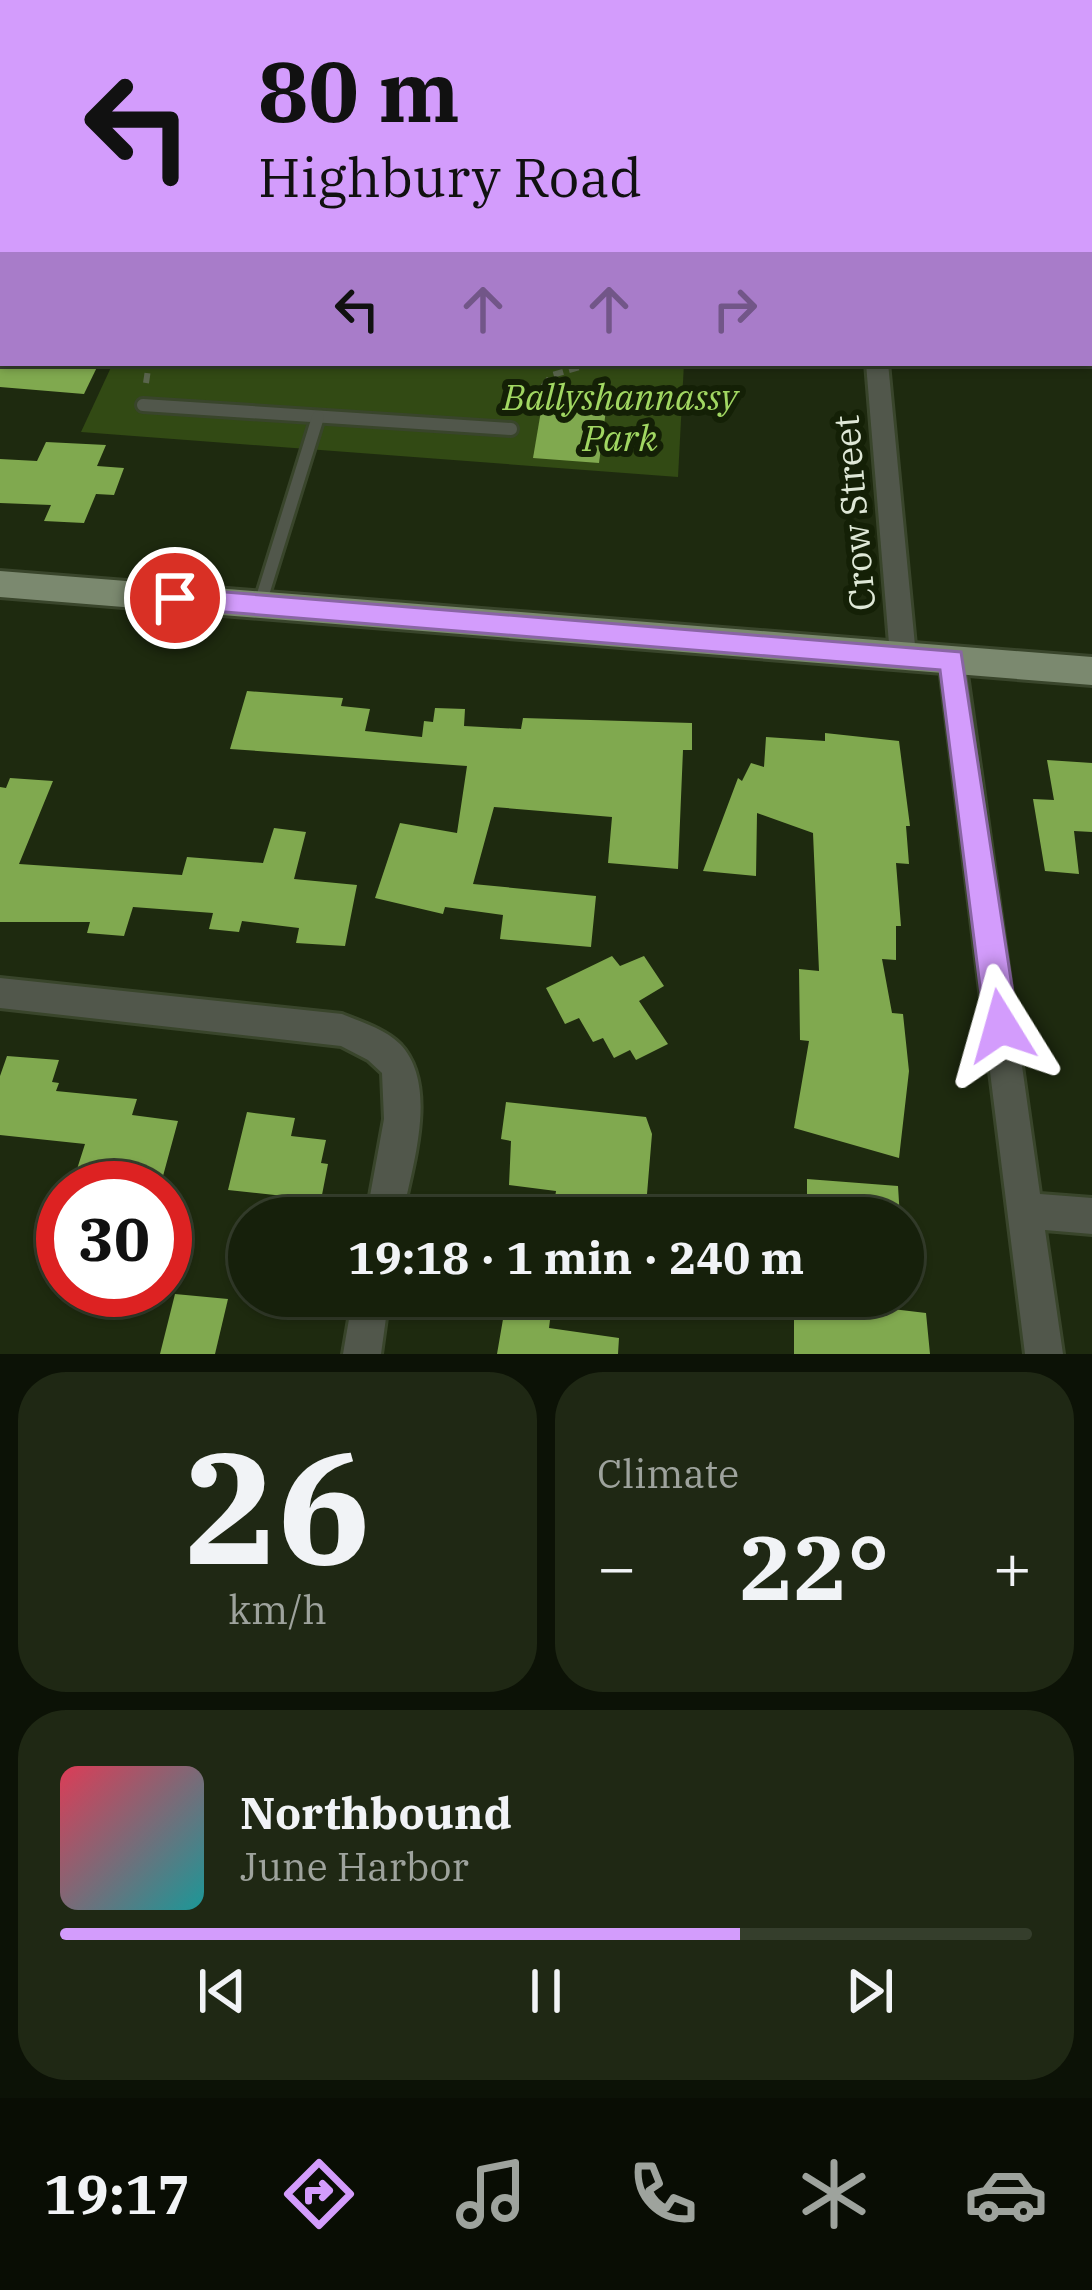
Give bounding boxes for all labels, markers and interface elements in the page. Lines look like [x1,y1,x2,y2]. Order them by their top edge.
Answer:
text: 80 m [258,36,460,145]
icon: left [60,48,216,204]
text: Highbury Road [258,142,642,212]
icon: left [324,276,390,342]
icon: ahead [450,276,516,342]
icon: ahead [576,276,642,342]
icon: right [702,276,768,342]
park label: Ballyshannassy Park [502,373,740,461]
street label: Crow Street [822,413,885,613]
pin [124,547,226,649]
icon: arrive [142,565,208,631]
position arrow [938,963,1064,1089]
speed limit sign: 30 [36,1161,192,1317]
text: 19:18 · 1 min · 240 m [348,1228,804,1286]
text: 26 [184,1404,371,1607]
text: Climate [597,1448,739,1499]
text: 22° [739,1508,890,1625]
text: − [597,1523,637,1609]
text: + [992,1523,1032,1609]
text: km/h [228,1584,327,1635]
text: Northbound [240,1783,512,1841]
text: June Harbor [240,1841,469,1892]
icon: previous [189,1958,255,2024]
icon: pause [513,1958,579,2024]
icon: next [837,1958,903,2024]
icon: directions [277,2152,361,2236]
icon: music [449,2152,533,2236]
icon: phone [621,2152,705,2236]
icon: climate [792,2152,876,2236]
icon: car [964,2152,1048,2236]
text: 19:17 [44,2159,190,2229]

